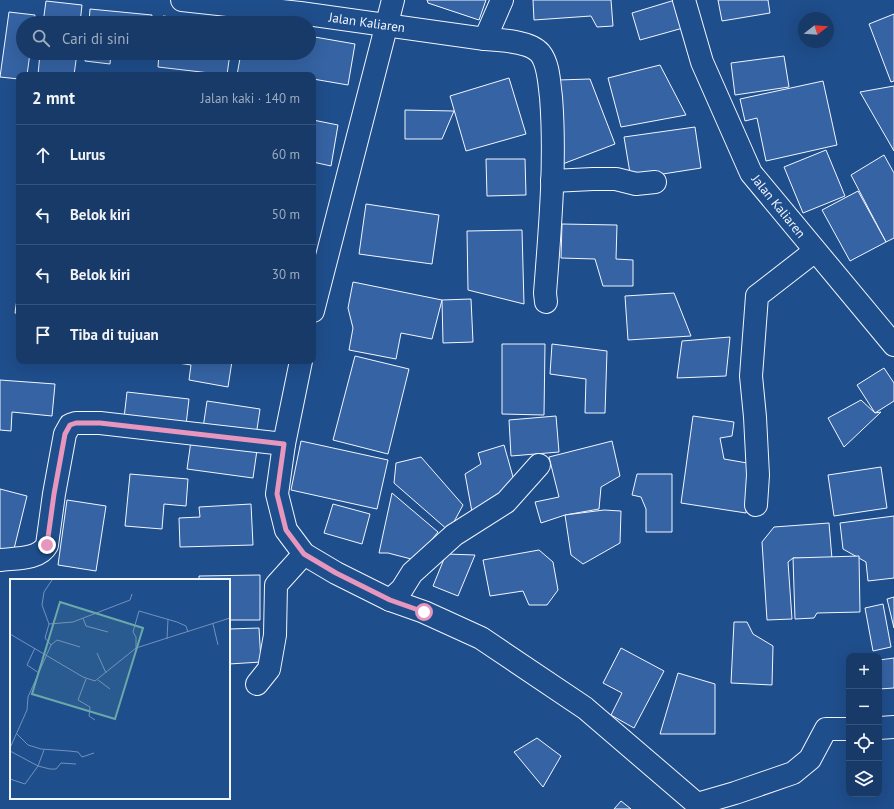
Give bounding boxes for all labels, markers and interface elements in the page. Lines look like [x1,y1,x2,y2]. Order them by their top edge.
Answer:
street label: Jalan Kaliaren [327,9,406,36]
north arrow [798,12,834,48]
search box [16,16,316,60]
icon: search [30,27,52,49]
text: Cari di sini [62,29,130,48]
text: 2 mnt [32,87,75,109]
text: Jalan kaki · 140 m [201,90,300,107]
icon: ahead [32,144,54,166]
text: Lurus [70,145,105,164]
text: 60 m [272,146,300,163]
street label: Jalan Kaliaren [747,170,809,242]
icon: left [32,204,54,226]
text: Belok kiri [70,205,130,224]
text: 50 m [272,206,300,223]
icon: left [32,264,54,286]
text: Belok kiri [70,265,130,284]
text: 30 m [272,266,300,283]
icon: arrive [32,324,54,346]
text: Tiba di tujuan [70,325,159,344]
route end [38,536,56,554]
inset map [10,579,230,799]
route start [415,603,433,621]
map controls [846,653,882,797]
button: + [846,653,882,689]
button: − [846,689,882,725]
button: locate [846,725,882,761]
button: layers [846,761,882,797]

